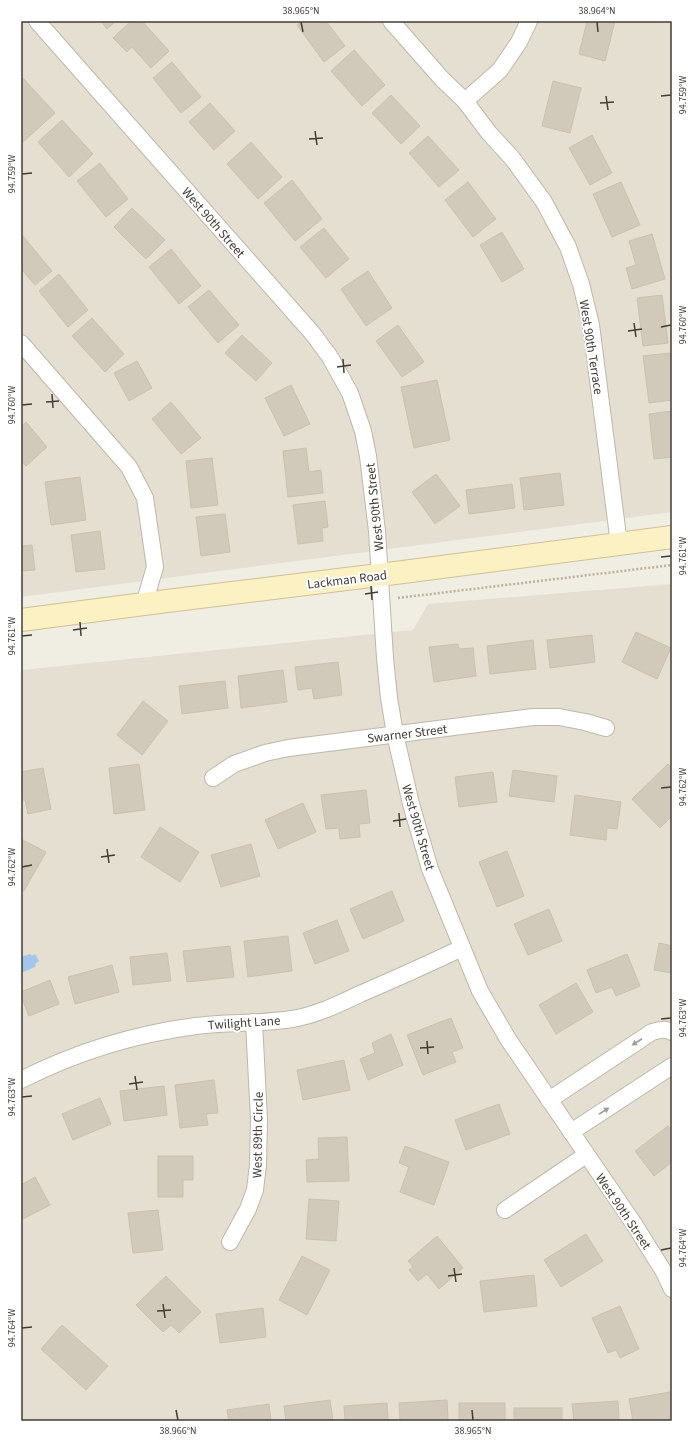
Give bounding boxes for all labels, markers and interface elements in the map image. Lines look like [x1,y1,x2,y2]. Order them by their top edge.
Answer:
text: 38.965°N [282,4,320,18]
text: 38.964°N [578,4,616,18]
text: 94.759°W [676,76,690,114]
text: 94.759°W [5,155,19,193]
street label: West 90th Street [177,183,249,262]
street label: West 90th Terrace [575,298,607,396]
text: 94.760°W [676,306,690,344]
text: 94.760°W [5,386,19,424]
street label: West 90th Street [361,461,389,552]
text: 94.761°W [676,537,690,575]
street label: Lackman Road [306,566,388,594]
text: 94.761°W [5,617,19,655]
street label: Swarner Street [366,720,449,748]
text: 94.762°W [676,768,690,806]
street label: West 90th Street [397,782,439,873]
text: 94.762°W [5,848,19,886]
text: 94.763°W [676,999,690,1037]
street label: Twilight Lane [207,1011,281,1035]
one-way arrow [632,1038,642,1046]
text: 94.763°W [5,1078,19,1116]
street label: West 89th Circle [248,1092,268,1178]
one-way arrow [598,1107,609,1115]
street label: West 90th Street [591,1170,656,1254]
text: 94.764°W [676,1229,690,1267]
text: 94.764°W [5,1309,19,1347]
text: 38.966°N [159,1424,197,1438]
text: 38.965°N [454,1424,492,1438]

